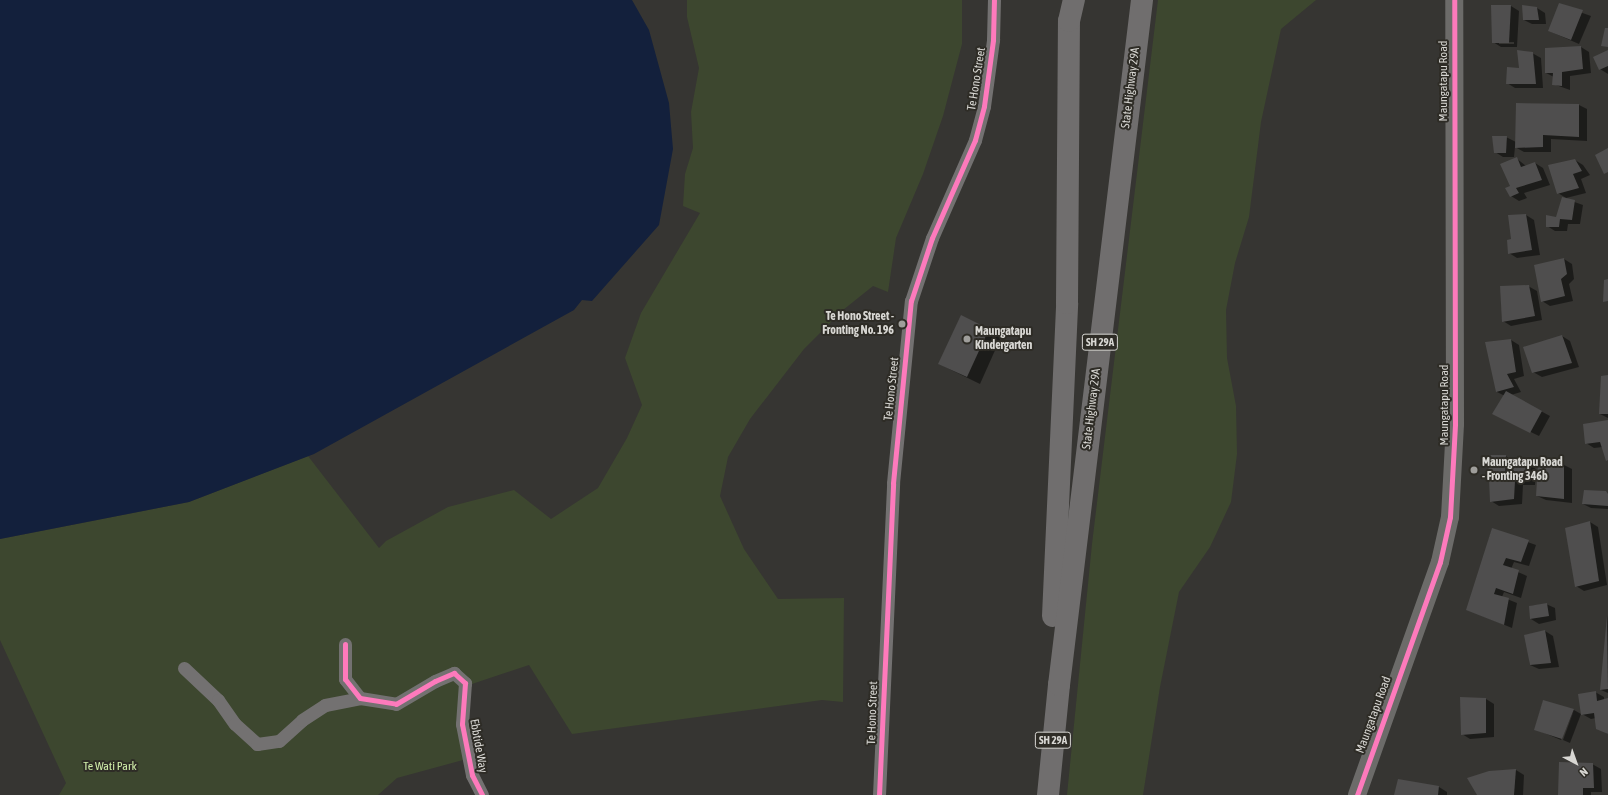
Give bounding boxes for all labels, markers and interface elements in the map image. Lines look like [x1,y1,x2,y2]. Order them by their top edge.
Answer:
street label: Maungatapu Road [1437,41,1451,121]
street label: Te Hono Street [965,46,989,112]
street label: State Highway 29A [1119,47,1143,129]
place label: Te Hono Street - Fronting No. 196 [822,310,894,338]
marker: Te Hono Street - Fronting No. 196 [897,319,907,329]
place label: Maungatapu Kindergarten [975,325,1032,353]
road number: SH 29A [1081,333,1119,351]
marker: Maungatapu Kindergarten [962,334,972,344]
street label: Te Hono Street [882,357,902,421]
street label: Maungatapu Road [1438,365,1452,445]
street label: State Highway 29A [1080,368,1104,450]
place label: Maungatapu Road - Fronting 346b [1482,456,1563,484]
marker: Maungatapu Road - Fronting 346b [1469,465,1479,475]
street label: Maungatapu Road [1353,675,1395,755]
street label: Te Hono Street [865,681,881,745]
street label: Ebbtide Way [466,718,490,774]
road number: SH 29A [1034,731,1072,749]
north arrow [1556,743,1596,783]
park label: Te Wati Park [83,760,137,774]
text: N [1577,765,1590,779]

